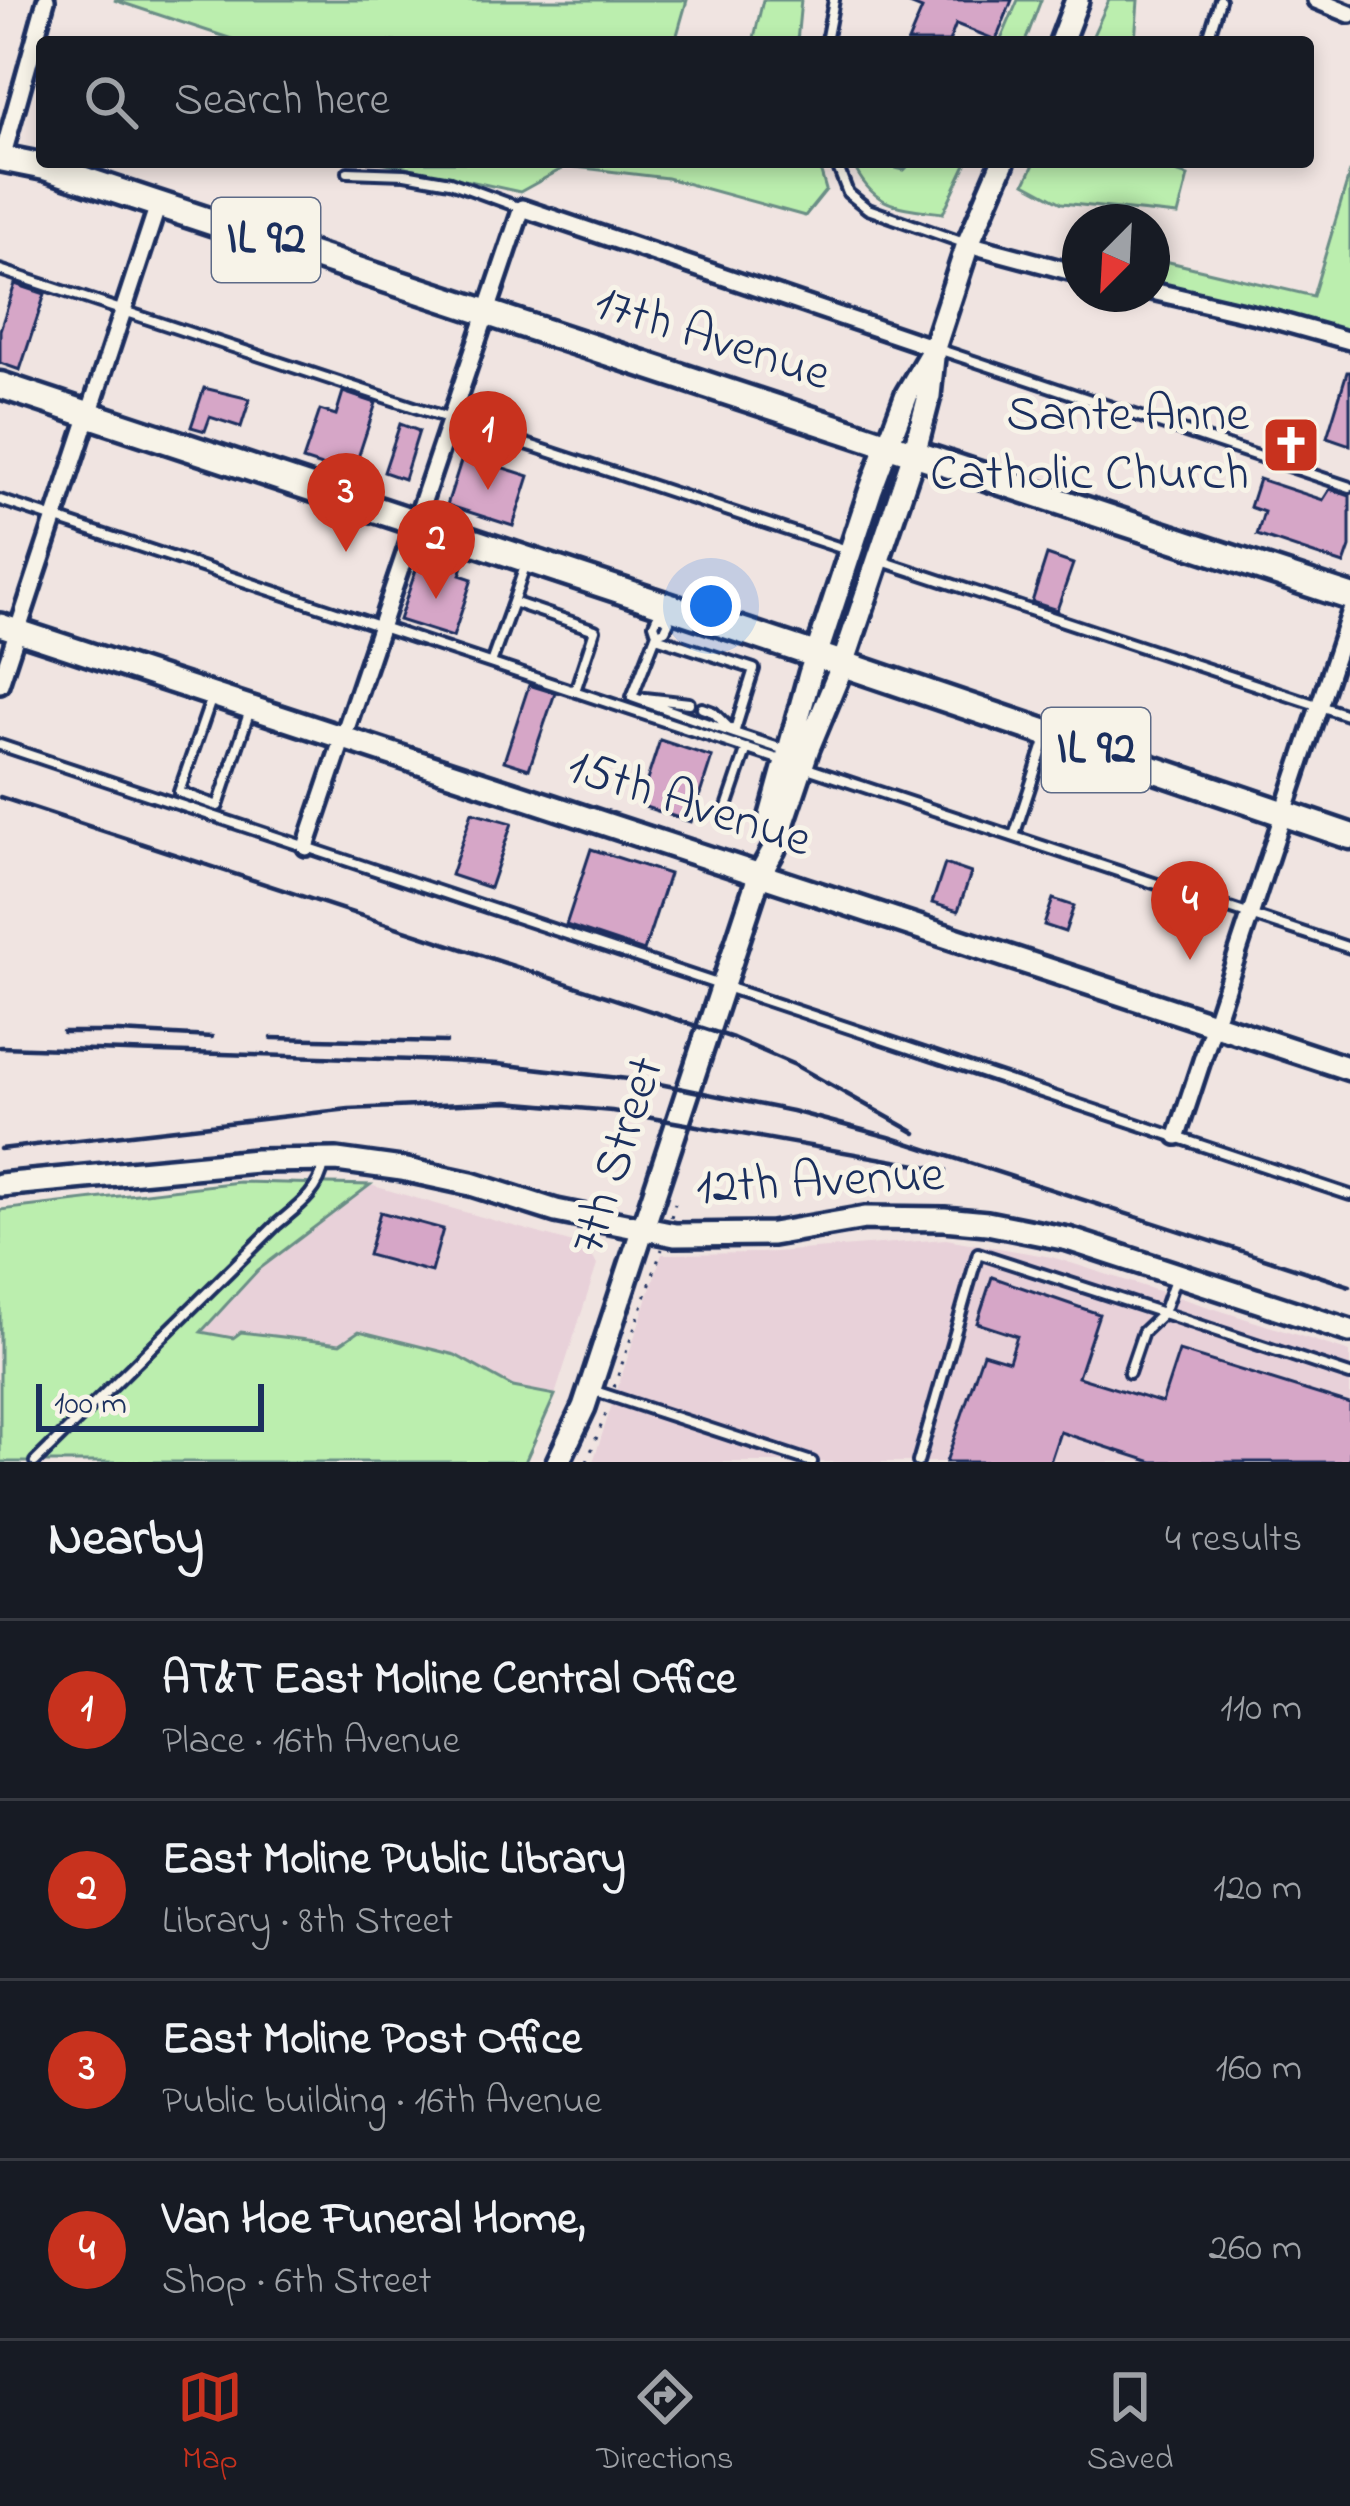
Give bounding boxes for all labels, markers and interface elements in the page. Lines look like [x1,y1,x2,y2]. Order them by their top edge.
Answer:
search box [36,36,1314,168]
icon: search [78,69,144,135]
text: Search here [174,69,390,135]
road number: IL 92 [212,198,320,282]
north arrow [1062,204,1170,312]
street label: 17th Avenue [584,267,840,413]
place label: Sante Anne Catholic Church [930,379,1249,513]
pin: 1 [449,391,527,490]
church icon: Sante Anne Catholic Church [1260,414,1322,476]
pin: 3 [307,453,385,552]
pin: 2 [397,500,475,599]
your location [681,576,741,636]
road number: IL 92 [1042,708,1150,792]
street label: 15th Avenue [558,730,821,880]
pin: 4 [1151,861,1229,960]
street label: 7th Street [552,1048,686,1264]
street label: 12th Avenue [694,1139,946,1227]
scale bar [36,1378,264,1431]
text: 100 m [54,1381,127,1429]
text: Nearby [48,1503,204,1578]
text: 4 results [1165,1512,1302,1569]
text: AT&T East Moline Central Office [162,1648,736,1714]
text: 1 [81,1681,93,1738]
text: 110 m [1220,1681,1302,1738]
text: Place · 16th Avenue [162,1714,460,1771]
text: East Moline Public Library [162,1828,625,1894]
text: 2 [77,1861,97,1918]
text: 120 m [1213,1861,1302,1918]
text: Library · 8th Street [162,1894,453,1951]
text: East Moline Post Office [162,2008,582,2074]
text: 3 [79,2041,95,2098]
text: 160 m [1216,2041,1302,2098]
text: Public building · 16th Avenue [162,2074,602,2131]
text: Van Hoe Funeral Home, [162,2188,585,2254]
text: 4 [79,2221,95,2278]
text: 260 m [1209,2221,1302,2278]
text: Shop · 6th Street [162,2254,432,2311]
tab: Map [177,2364,243,2484]
tab: Directions [596,2364,734,2484]
tab: Saved [1087,2364,1173,2484]

